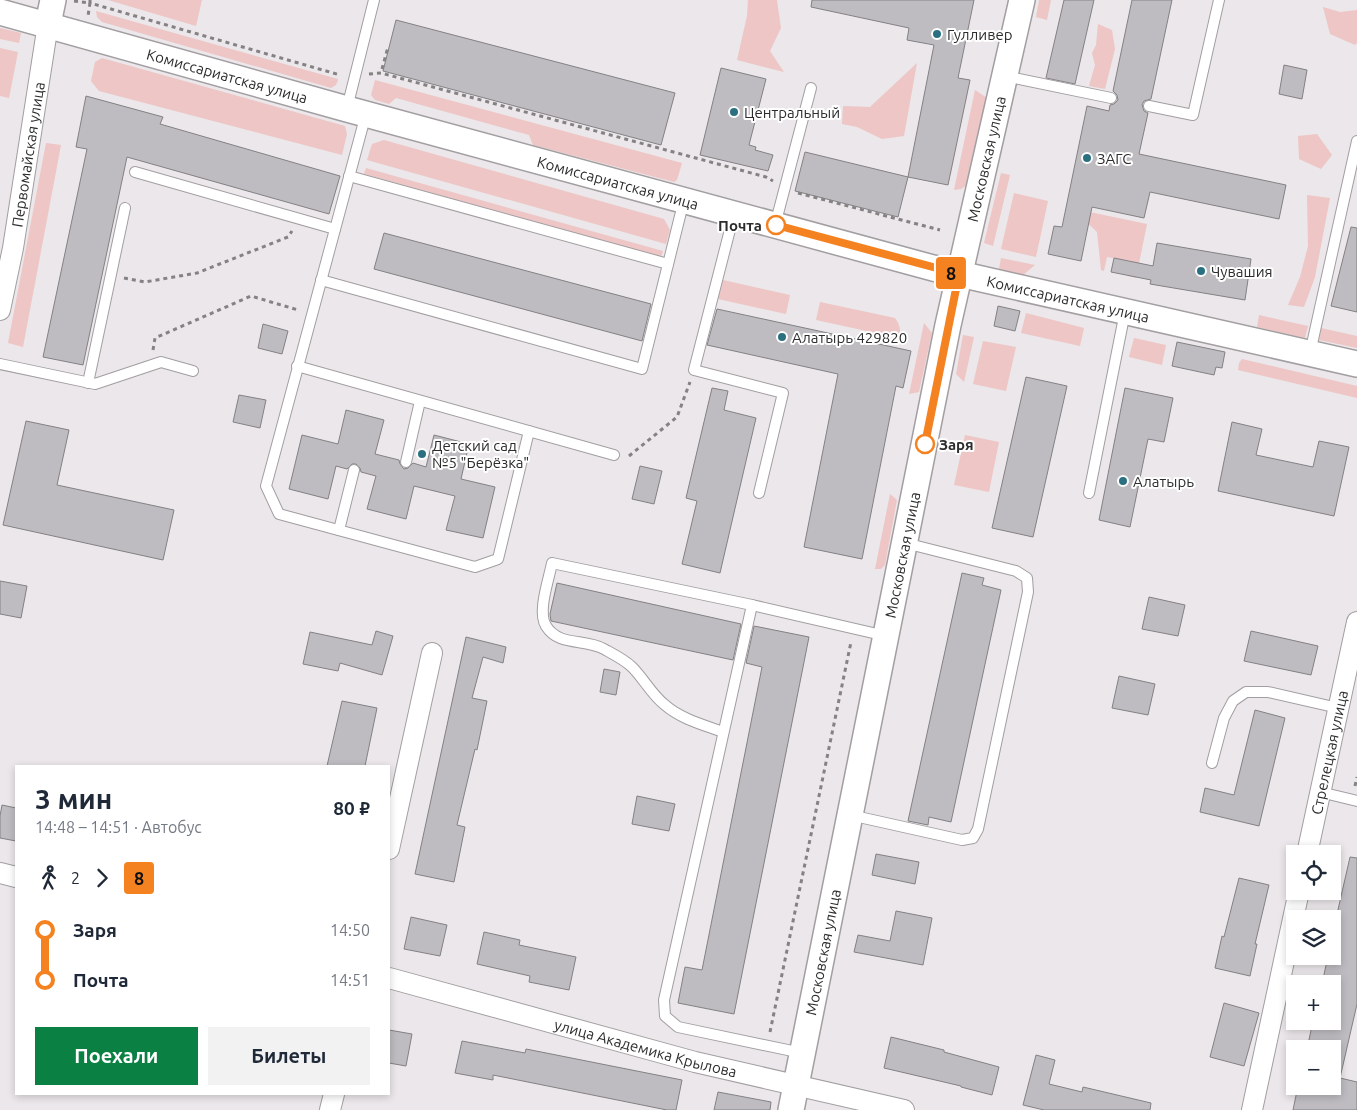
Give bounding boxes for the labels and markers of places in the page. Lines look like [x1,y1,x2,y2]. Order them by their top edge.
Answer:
place label: Гулливер [947,26,1013,43]
marker: Гулливер [931,28,943,40]
place label: Центральный [744,104,840,121]
marker: Центральный [728,106,740,118]
place label: ЗАГС [1097,150,1132,167]
marker: ЗАГС [1081,152,1093,164]
marker: Почта [766,215,786,235]
place label: Почта [718,217,762,234]
place label: Чувашия [1211,263,1273,280]
marker: Чувашия [1195,265,1207,277]
place label: Алатырь 429820 [792,329,907,346]
marker: Алатырь 429820 [776,331,788,343]
marker: Заря [915,434,935,454]
place label: Заря [939,436,974,453]
place label: Детский сад №5 "Берёзка" [432,437,529,471]
marker: Детский сад №5 "Берёзка" [416,448,428,460]
place label: Алатырь [1133,473,1194,490]
marker: Алатырь [1117,475,1129,487]

